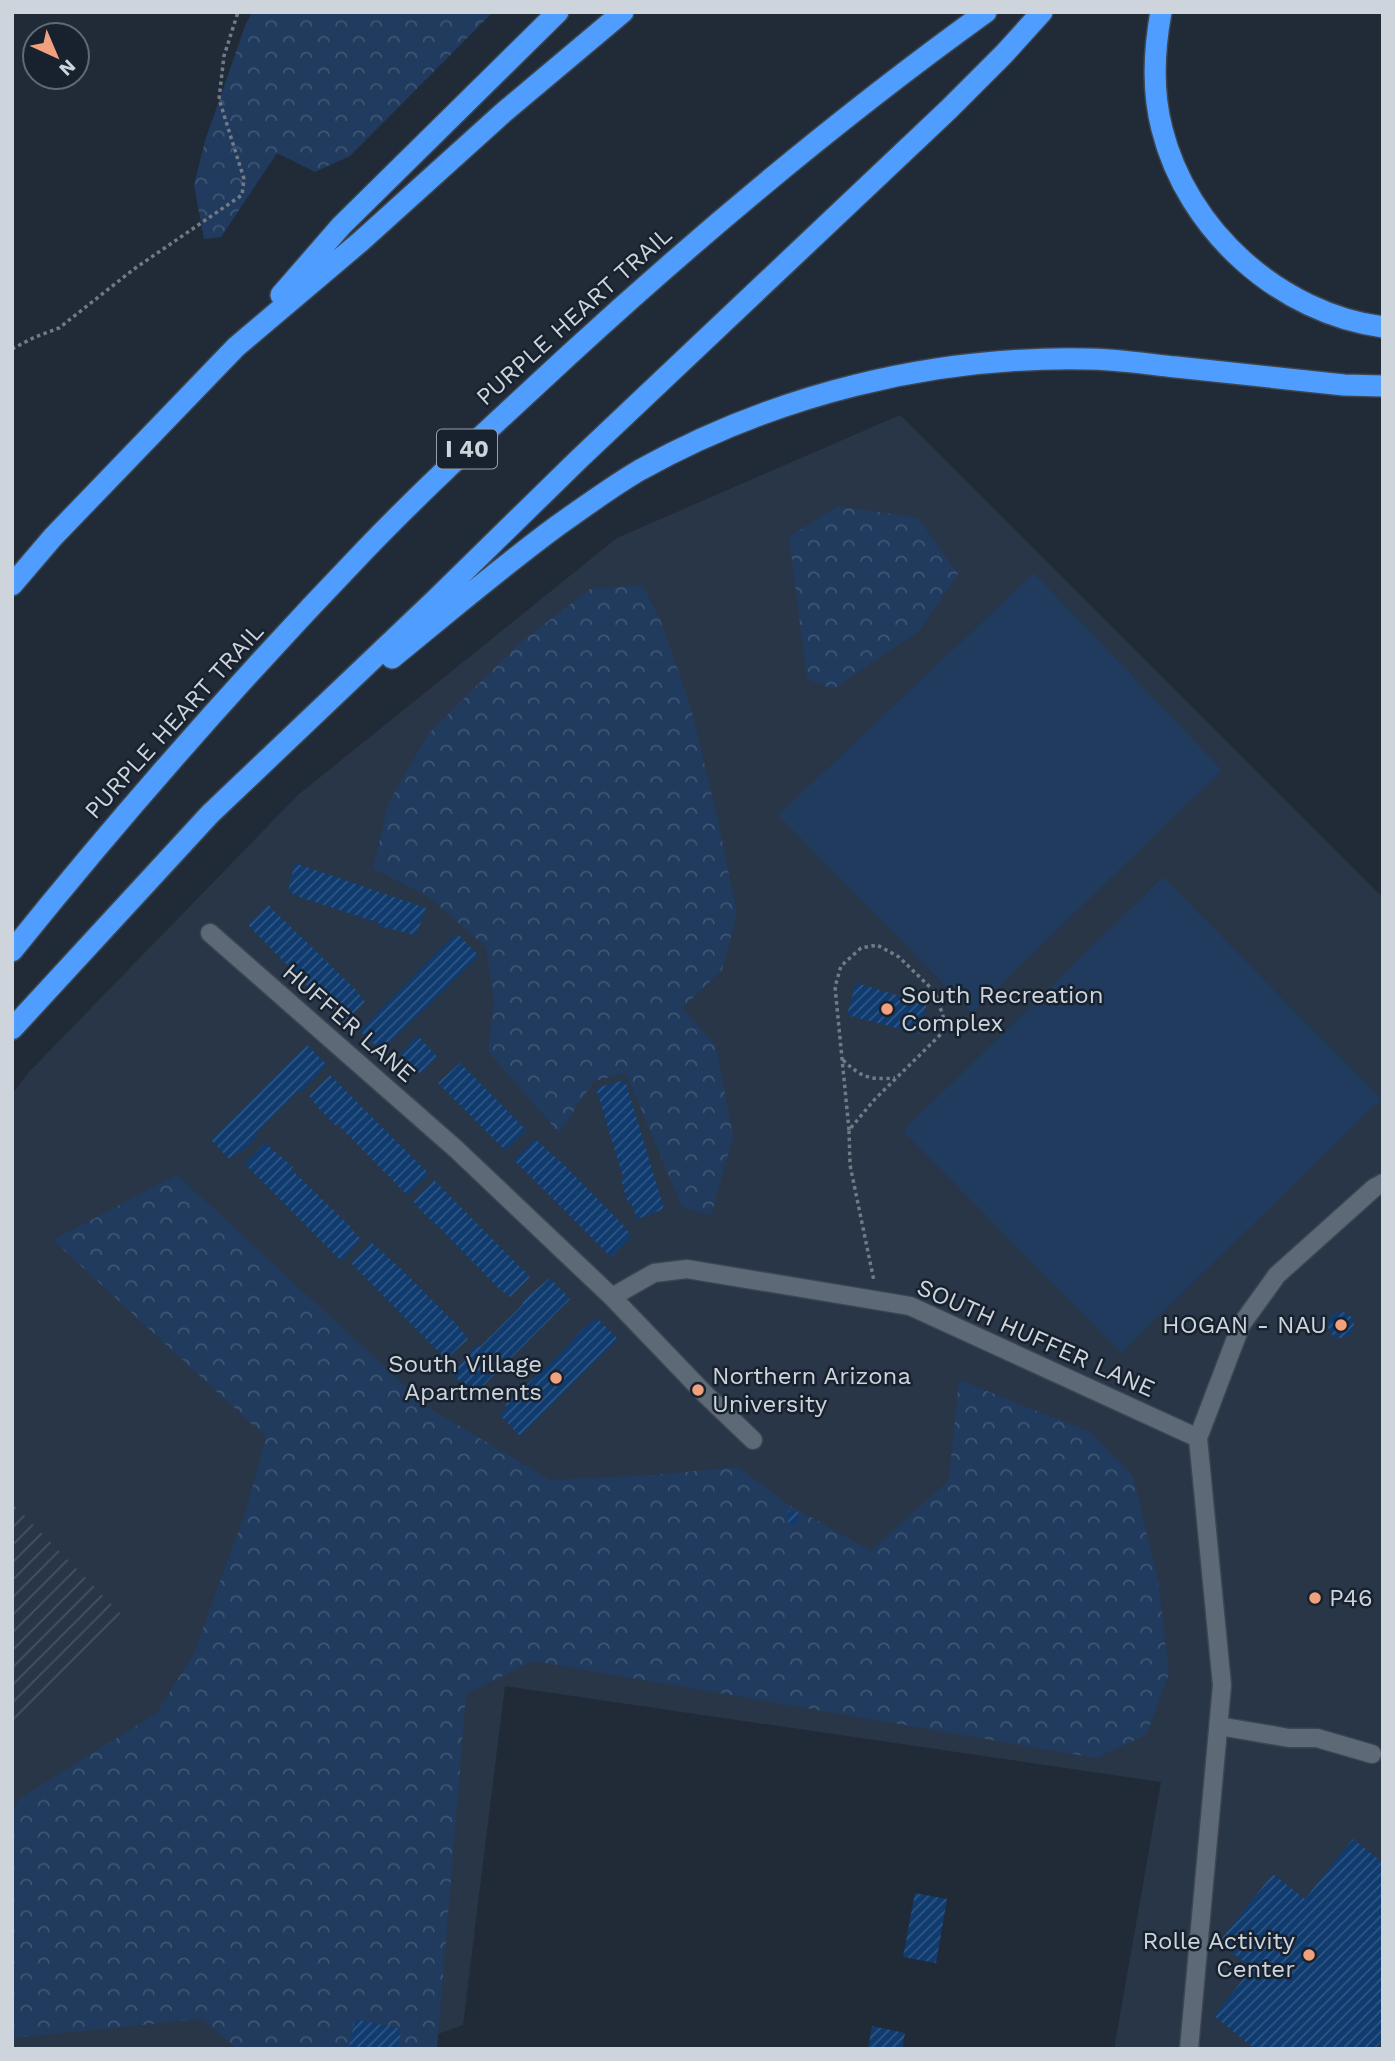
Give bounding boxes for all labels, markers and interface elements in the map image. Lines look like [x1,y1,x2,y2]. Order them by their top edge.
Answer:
north arrow [21,21,91,91]
text: N [54,55,81,81]
street label: PURPLE HEART TRAIL [470,221,678,411]
road number: I 40 [437,430,497,468]
street label: PURPLE HEART TRAIL [79,617,269,825]
street label: HUFFER LANE [277,958,421,1088]
place label: South Recreation Complex [901,981,1104,1037]
marker: South Recreation Complex [879,1001,895,1017]
street label: SOUTH HUFFER LANE [913,1273,1159,1403]
place label: HOGAN - NAU [1162,1311,1327,1339]
marker: HOGAN - NAU [1333,1317,1349,1333]
place label: South Village Apartments [388,1350,542,1406]
place label: Northern Arizona University [712,1362,911,1418]
marker: South Village Apartments [548,1370,564,1386]
marker: Northern Arizona University [690,1382,706,1398]
place label: P46 [1329,1584,1373,1612]
marker: P46 [1307,1590,1323,1606]
place label: Rolle Activity Center [1142,1927,1296,1983]
marker: Rolle Activity Center [1301,1947,1317,1963]

